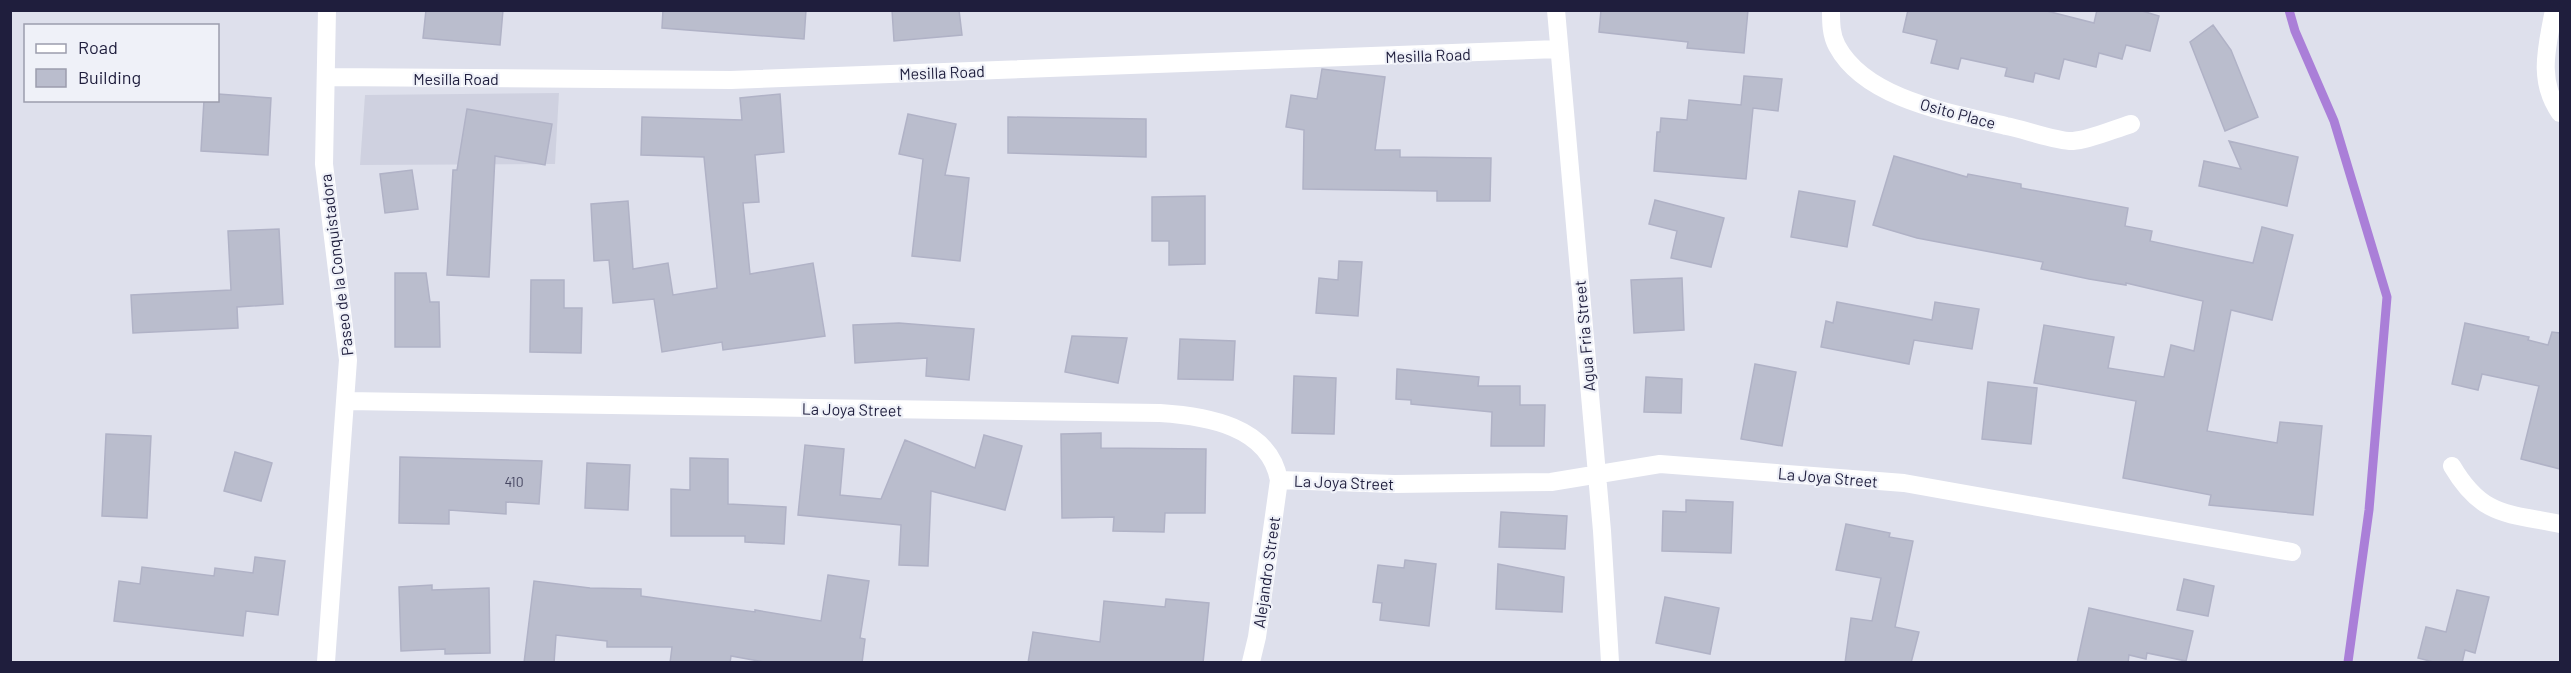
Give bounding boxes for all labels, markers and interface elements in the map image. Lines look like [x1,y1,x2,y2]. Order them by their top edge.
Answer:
legend [24,24,219,102]
text: Road [78,36,118,58]
street label: Mesilla Road [1385,44,1471,66]
street label: Mesilla Road [899,61,985,83]
text: Building [78,66,141,88]
street label: Mesilla Road [413,69,499,88]
street label: Osito Place [1918,94,1998,132]
street label: Paseo de la Conquistadora [315,173,357,357]
street label: Agua Fria Street [1570,280,1598,392]
street label: La Joya Street [802,399,902,419]
street label: La Joya Street [1777,463,1879,491]
street label: La Joya Street [1294,471,1394,493]
house number: 410 [504,473,524,490]
street label: Alejandro Street [1249,515,1283,629]

